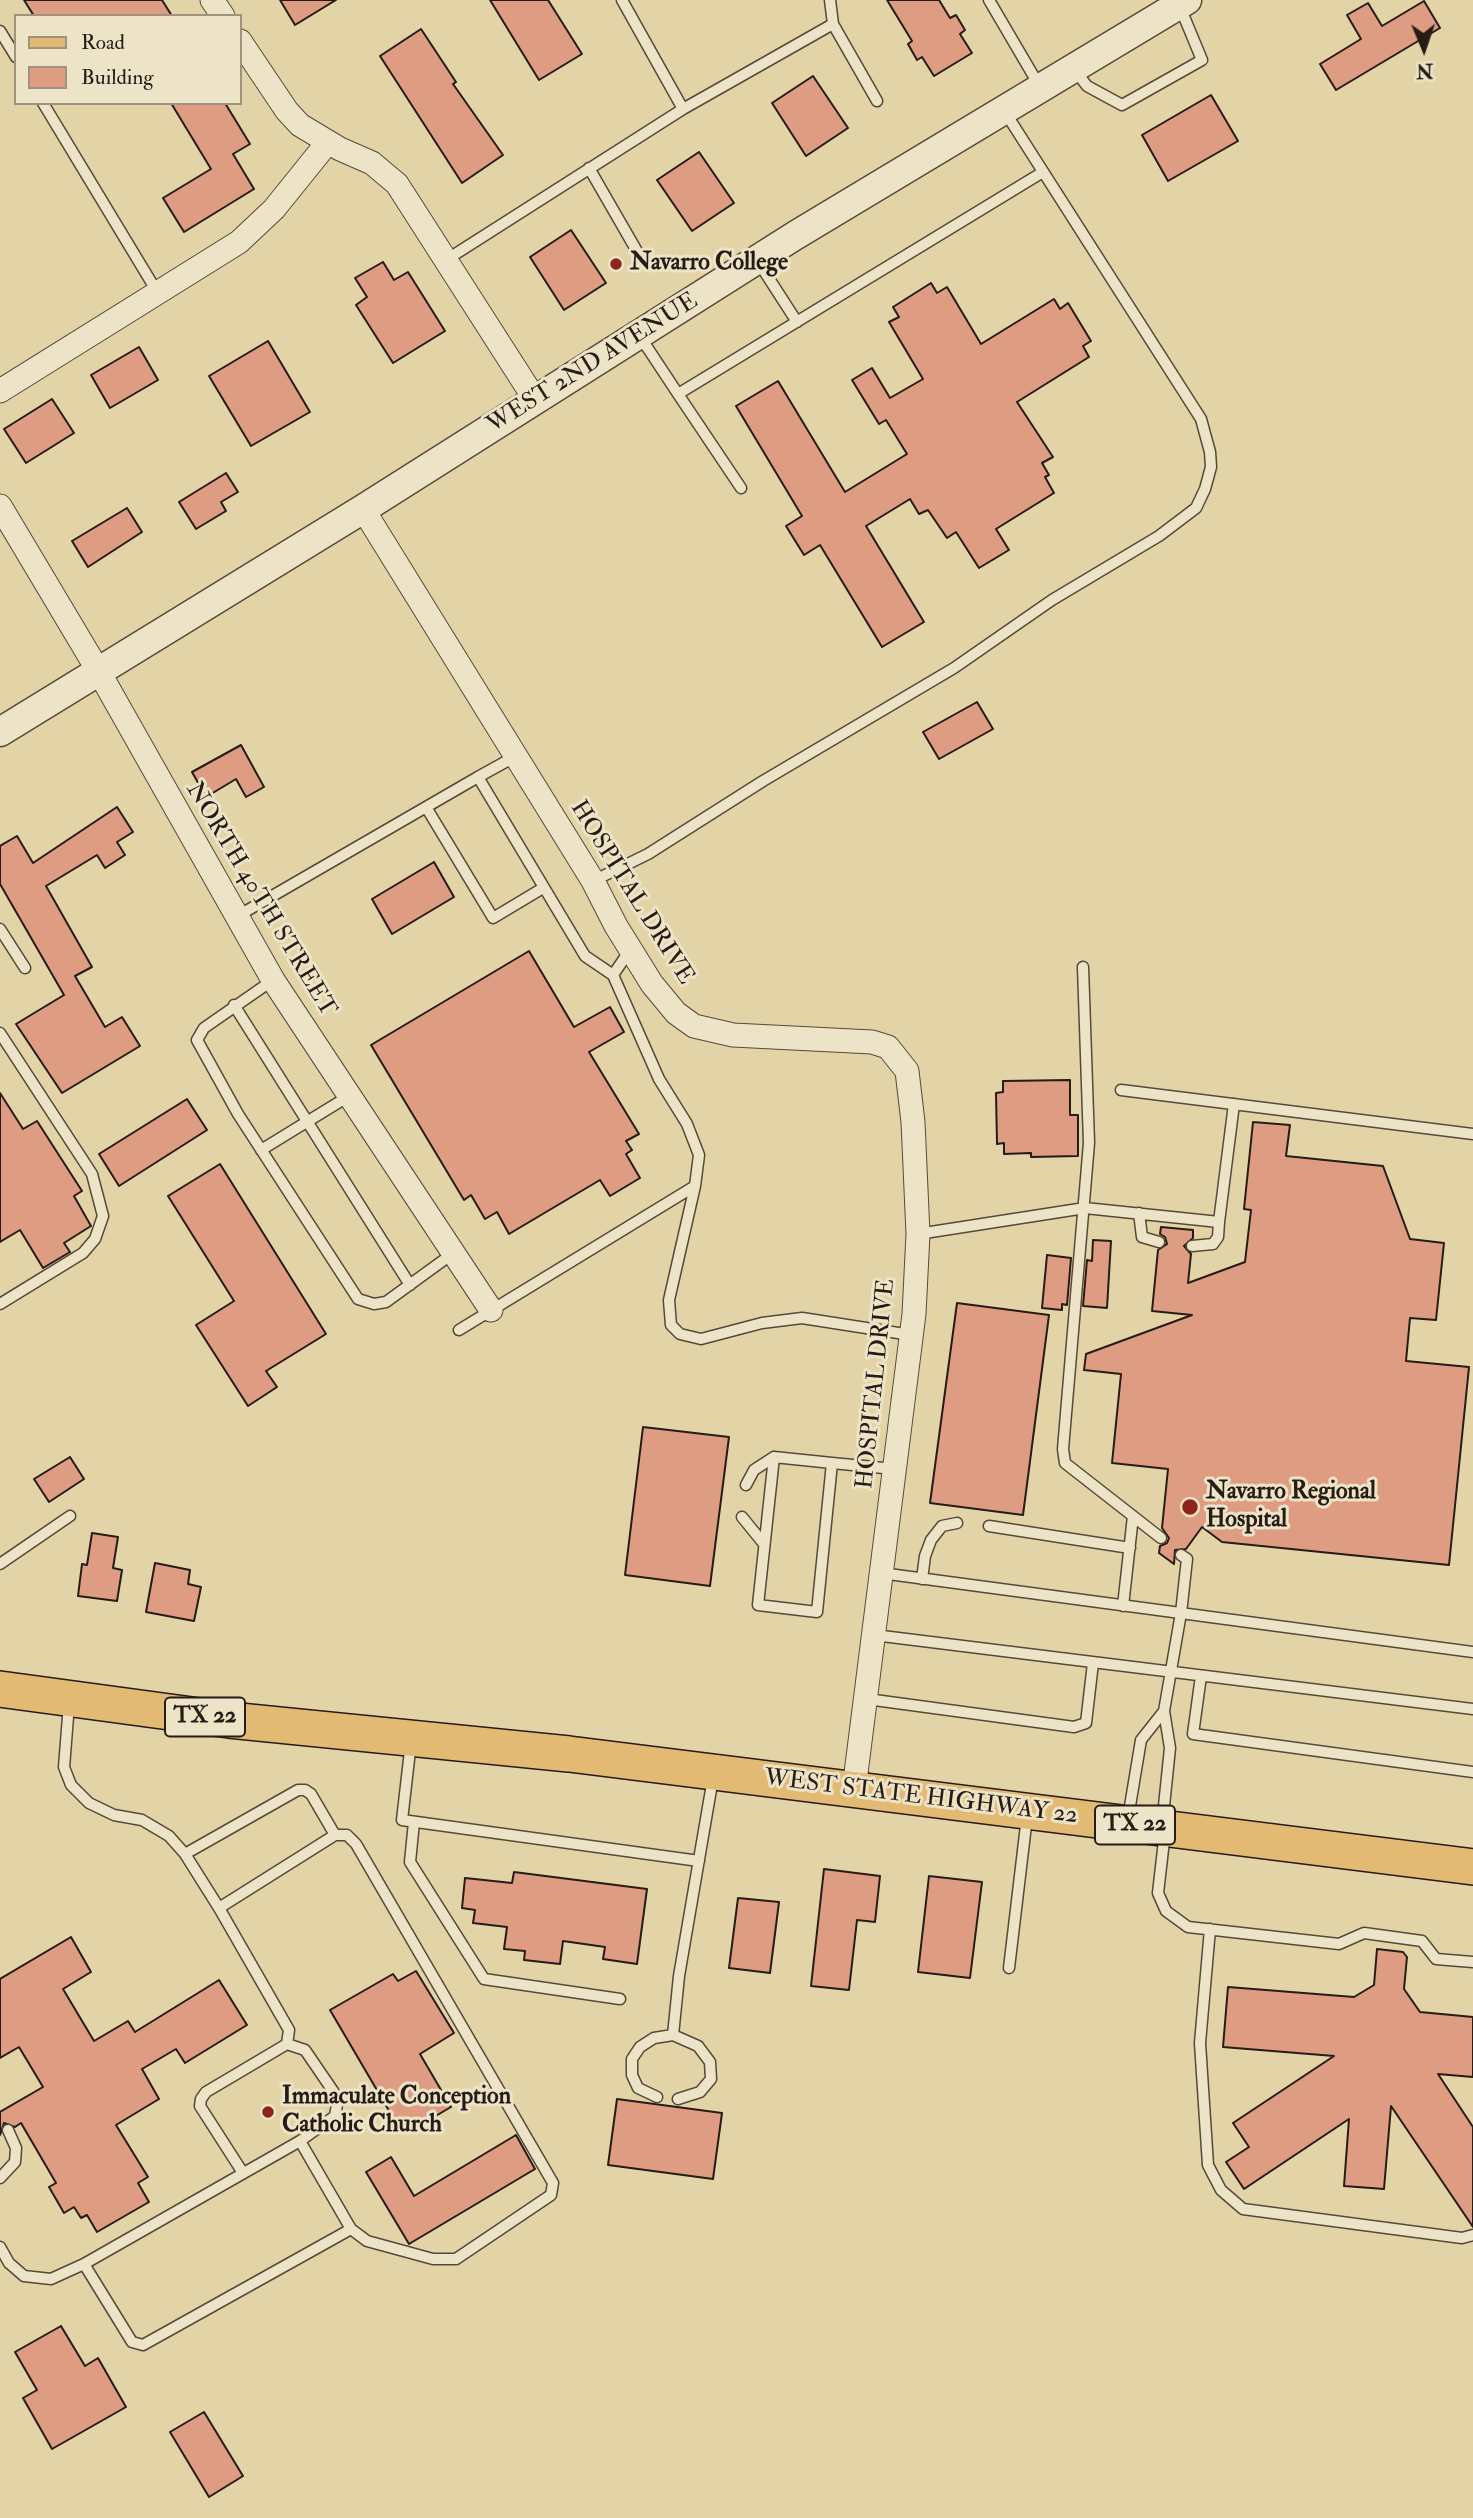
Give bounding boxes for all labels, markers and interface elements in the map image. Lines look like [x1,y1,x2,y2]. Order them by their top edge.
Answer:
legend [14,14,242,105]
north arrow [1389,14,1459,84]
text: Road [81,29,125,56]
text: N [1416,58,1434,82]
text: Building [81,64,154,91]
place label: Navarro College [630,250,788,278]
marker: Navarro College [608,256,624,272]
street label: WEST 2ND AVENUE [482,287,704,441]
street label: NORTH 40TH STREET [179,778,341,1022]
street label: HOSPITAL DRIVE [563,796,699,990]
street label: HOSPITAL DRIVE [852,1277,902,1491]
place label: Navarro Regional Hospital [1206,1479,1376,1535]
marker: Navarro Regional Hospital [1180,1497,1200,1517]
road number: TX 22 [165,1698,245,1736]
street label: WEST STATE HIGHWAY 22 [763,1764,1079,1832]
road number: TX 22 [1095,1806,1175,1844]
place label: Immaculate Conception Catholic Church [282,2084,511,2140]
marker: Immaculate Conception Catholic Church [260,2104,276,2120]

